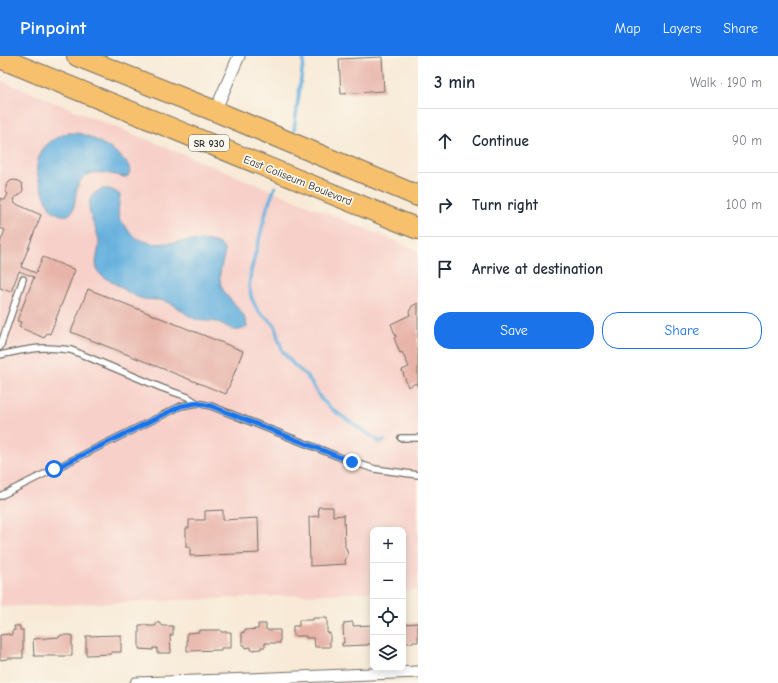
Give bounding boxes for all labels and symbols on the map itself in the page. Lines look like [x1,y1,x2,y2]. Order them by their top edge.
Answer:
road number: SR 930 [189,135,229,151]
street label: East Coliseum Boulevard [242,153,354,208]
route end [343,453,361,471]
route start [45,460,63,478]

